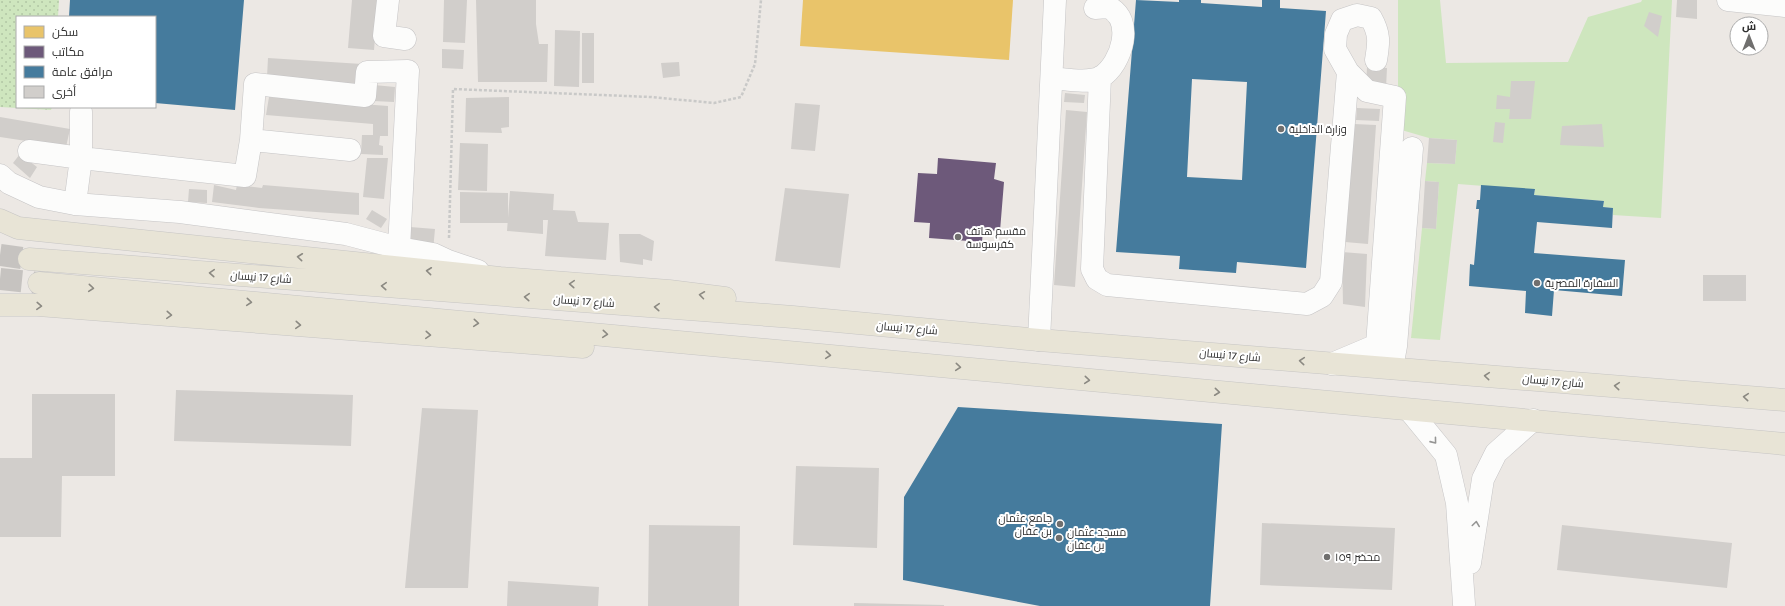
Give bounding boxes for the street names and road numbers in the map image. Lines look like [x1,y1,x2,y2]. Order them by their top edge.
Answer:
street label: شارع 17 نيسان [230,269,292,287]
street label: شارع 17 نيسان [553,293,615,311]
street label: شارع 17 نيسان [876,319,938,339]
street label: شارع 17 نيسان [1199,346,1261,366]
street label: شارع 17 نيسان [1522,372,1584,392]

